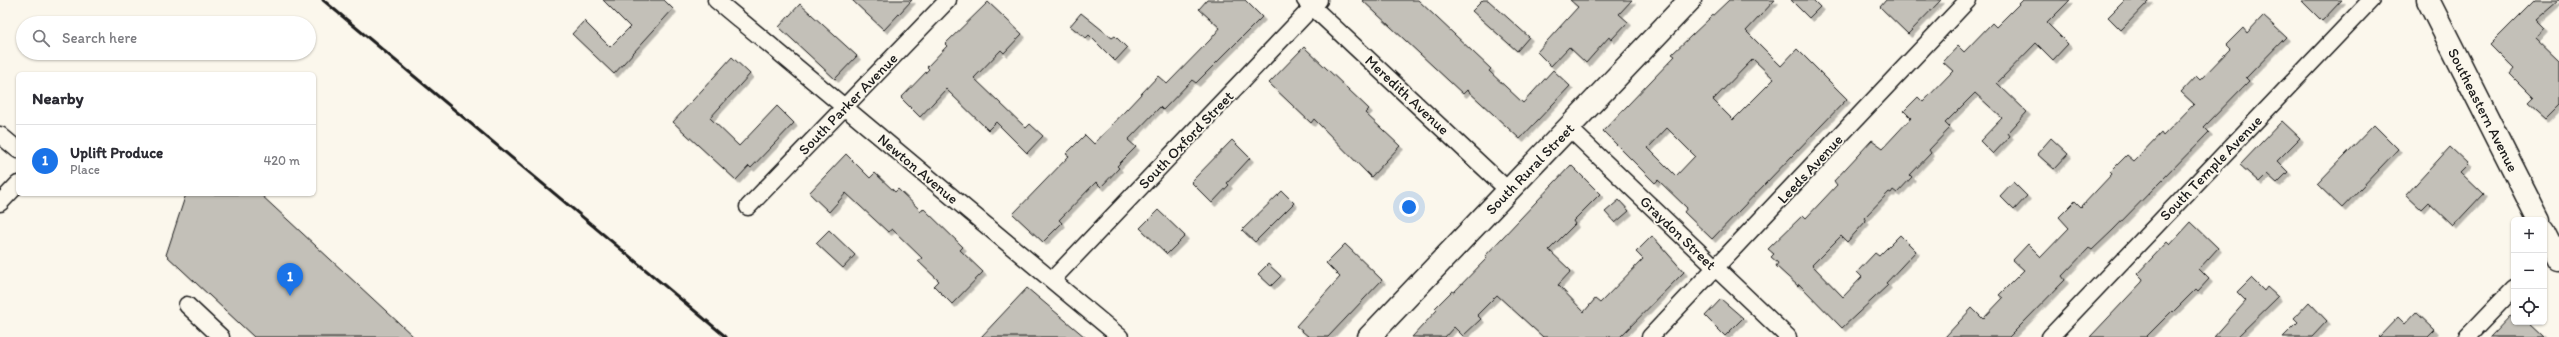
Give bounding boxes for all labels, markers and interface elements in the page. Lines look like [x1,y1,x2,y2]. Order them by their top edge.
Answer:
search box [16,16,316,60]
icon: search [30,27,52,49]
text: Search here [62,29,137,47]
street label: Southeastern Avenue [2444,45,2522,175]
street label: South Parker Avenue [795,49,901,159]
street label: Meredith Avenue [1361,51,1453,139]
street label: South Oxford Street [1135,87,1238,193]
text: Nearby [32,88,84,108]
street label: South Temple Avenue [2156,112,2266,224]
street label: South Rural Street [1482,119,1578,218]
street label: Newton Avenue [874,130,962,208]
street label: Leeds Avenue [1773,131,1847,207]
text: Uplift Produce [70,144,163,162]
text: 1 [42,153,48,168]
text: 420 m [263,153,300,168]
text: Place [70,162,100,177]
street label: Graydon Street [1636,192,1720,274]
your location [1399,197,1419,217]
map controls [2511,217,2547,325]
button: + [2511,217,2547,253]
button: − [2511,253,2547,289]
pin: 1 [277,263,303,296]
button: locate [2511,289,2547,325]

